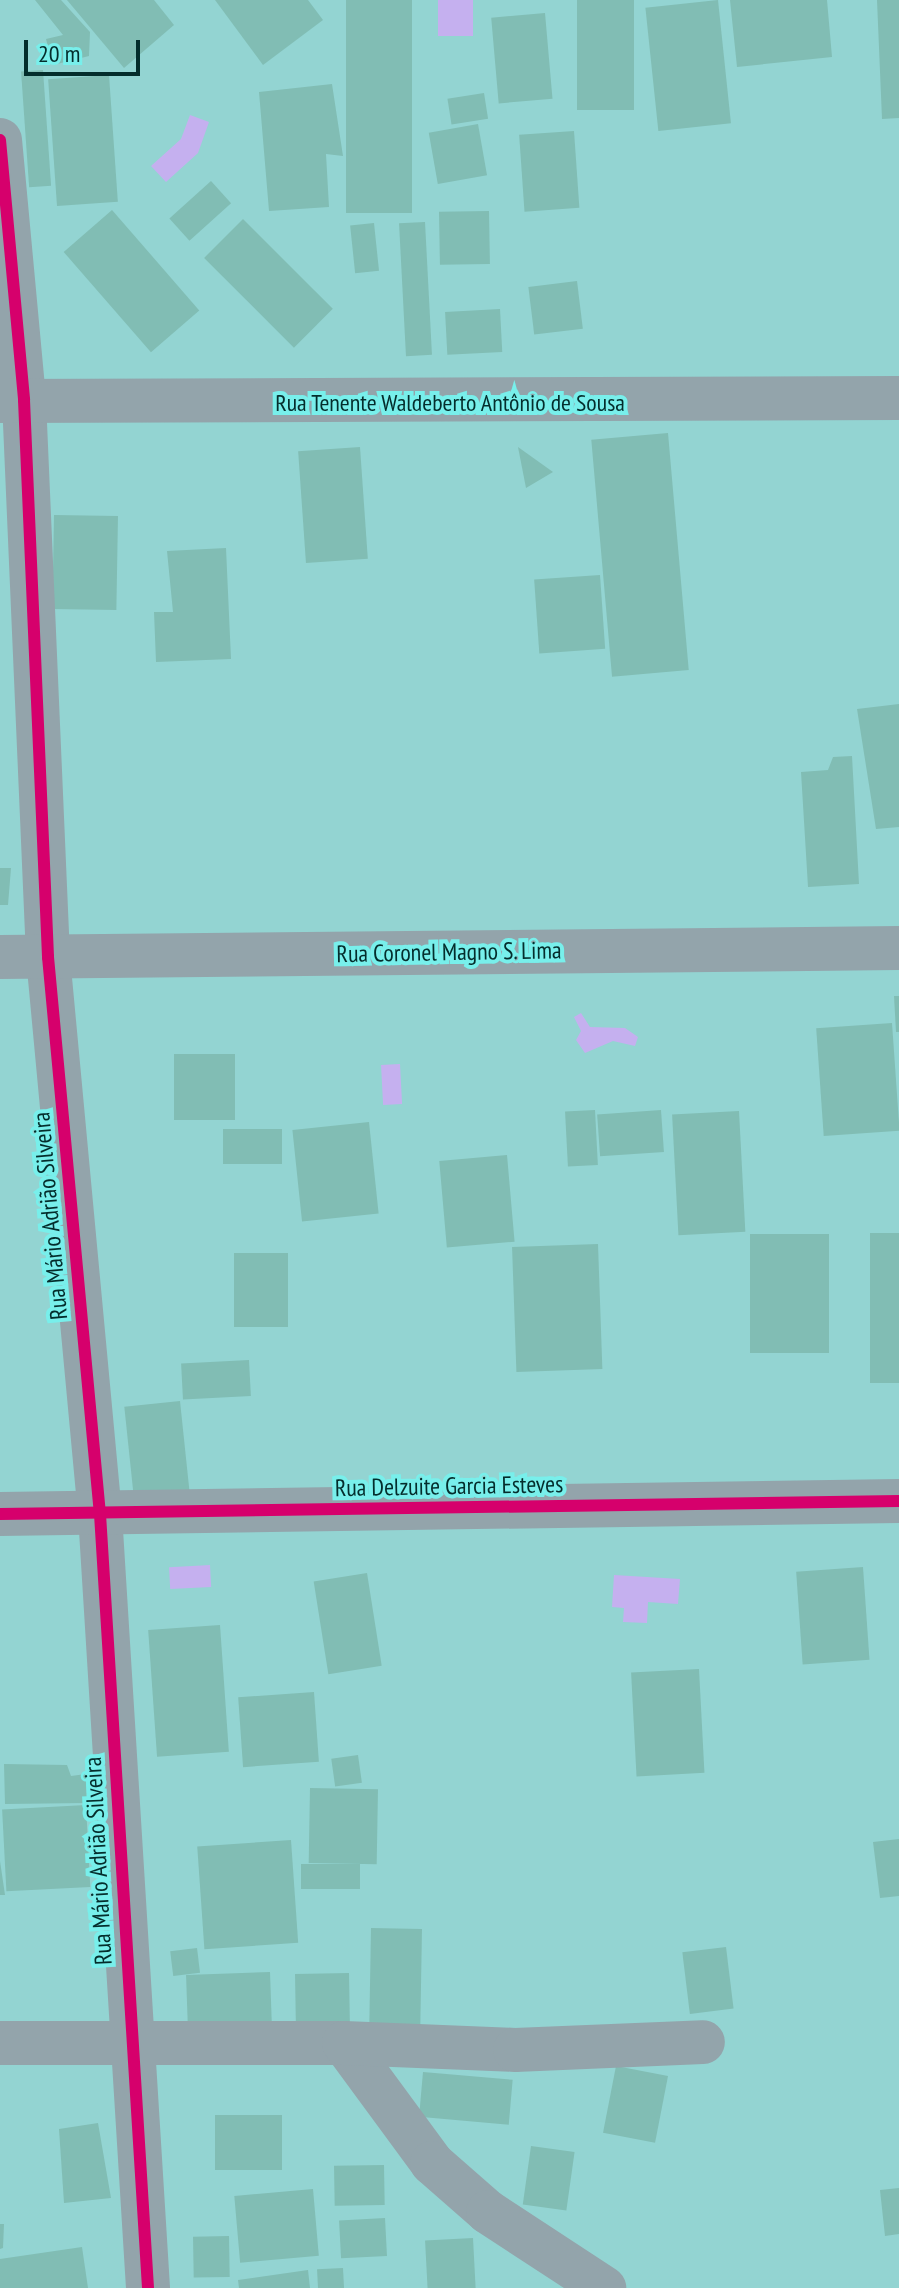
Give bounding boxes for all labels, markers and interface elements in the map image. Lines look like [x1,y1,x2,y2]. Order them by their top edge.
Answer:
scale bar [28,24,144,74]
text: 20 m [38,38,80,69]
street label: Rua Tenente Waldeberto Antônio de Sousa [274,389,626,417]
street label: Rua Coronel Magno S. Lima [335,936,563,968]
street label: Rua Mário Adrião Silveira [27,1111,73,1321]
street label: Rua Delzuite Garcia Esteves [335,1470,563,1502]
street label: Rua Mário Adrião Silveira [78,1756,118,1966]

